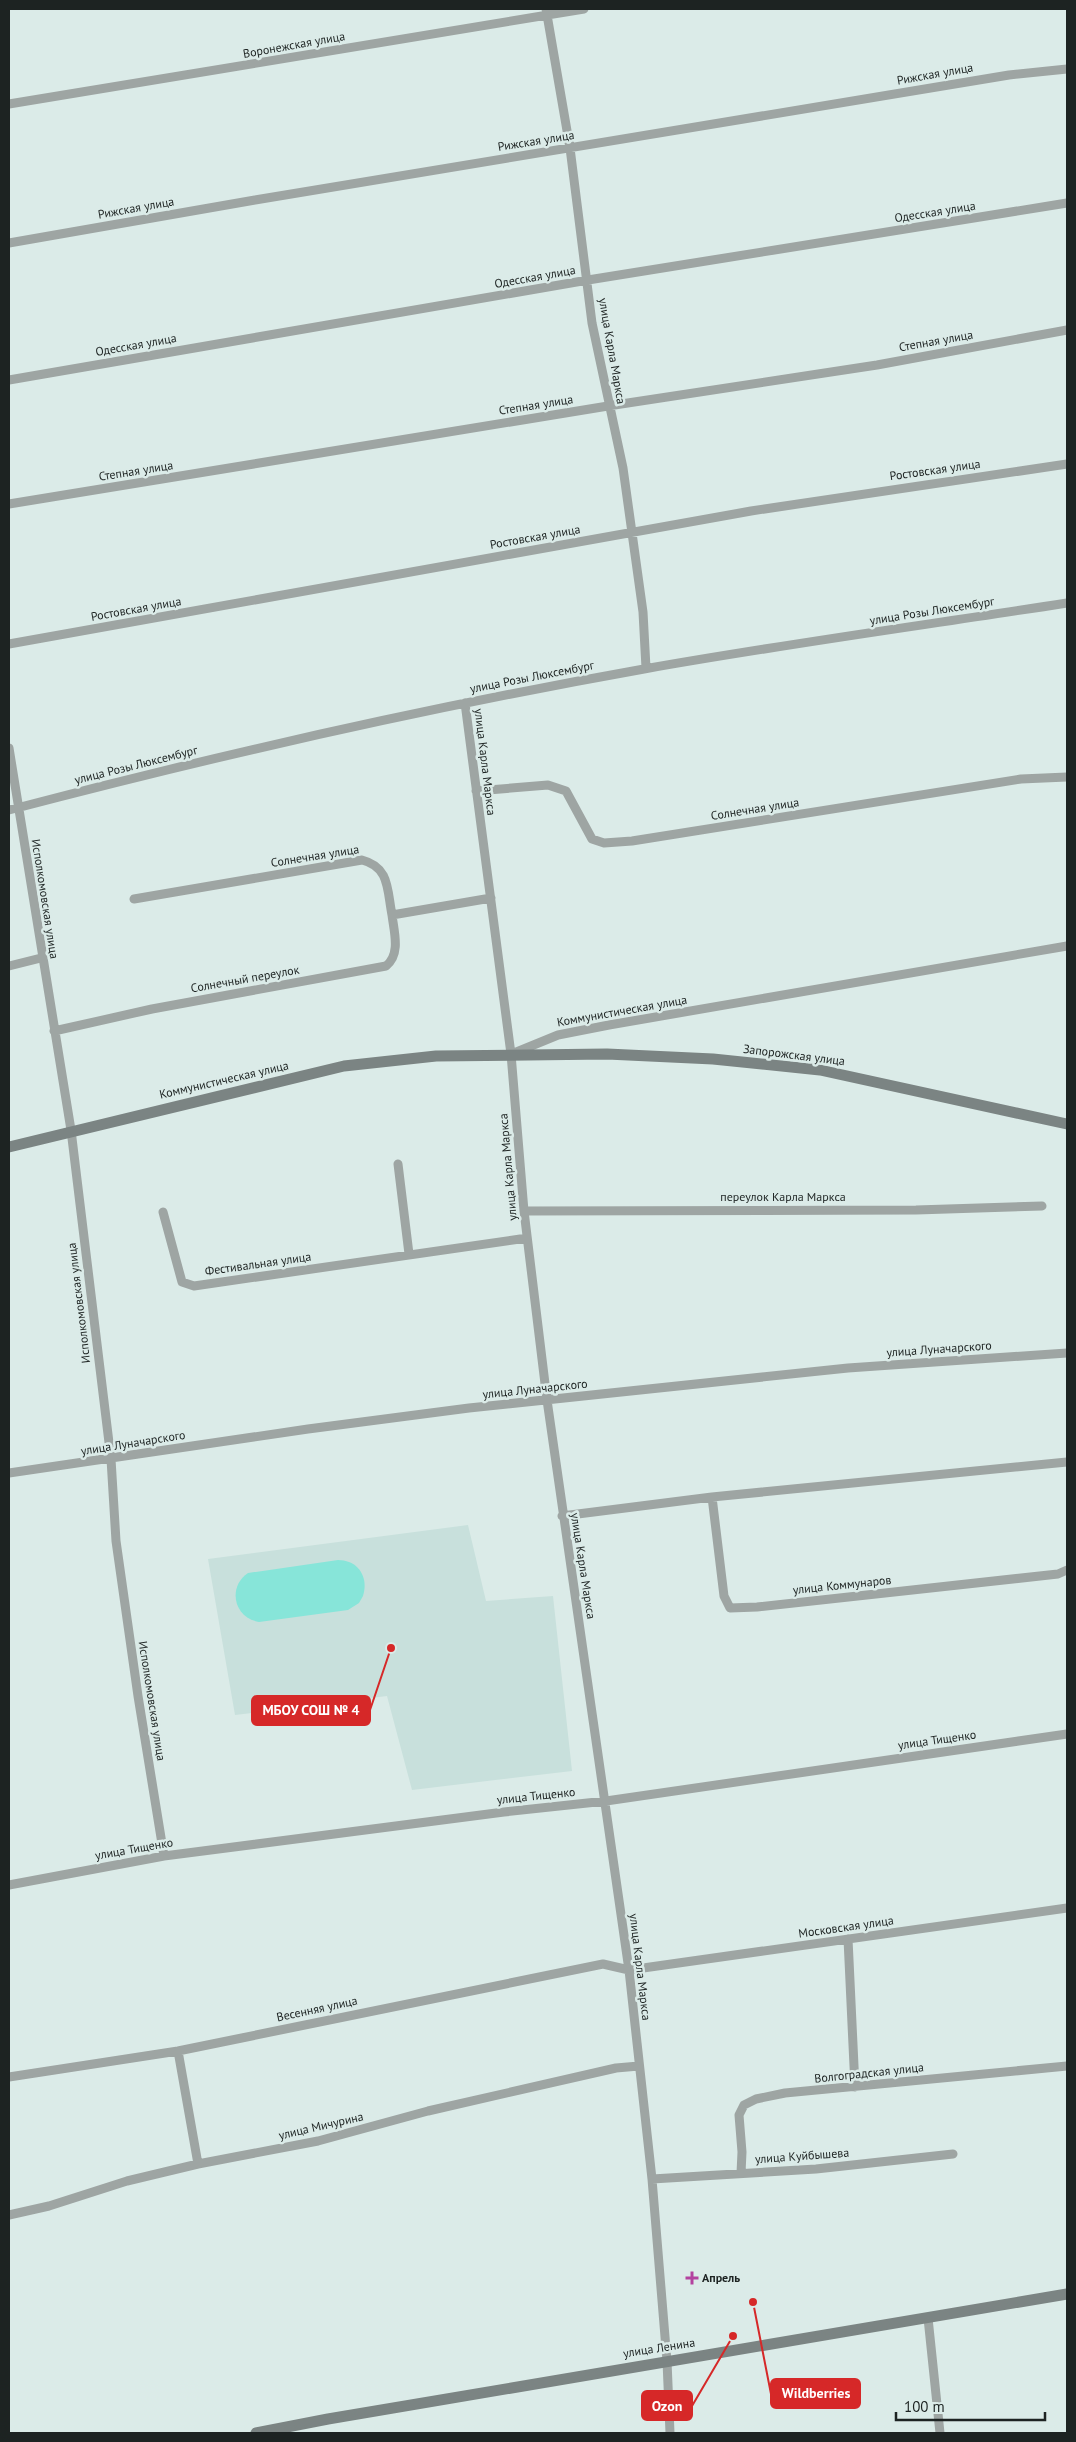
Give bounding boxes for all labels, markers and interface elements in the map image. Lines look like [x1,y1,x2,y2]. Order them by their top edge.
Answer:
street label: Воронежская улица [242,28,346,61]
street label: Рижская улица [896,59,974,88]
street label: Рижская улица [497,127,575,154]
street label: Рижская улица [97,193,175,222]
street label: Одесская улица [893,198,977,225]
street label: Одесская улица [493,262,577,291]
street label: улица Карла Маркса [596,297,629,405]
street label: Степная улица [898,327,974,354]
street label: Одесская улица [94,330,178,359]
street label: Степная улица [498,391,574,418]
street label: Ростовская улица [889,456,981,483]
street label: Степная улица [98,457,174,484]
street label: Ростовская улица [489,521,581,552]
street label: Ростовская улица [90,593,182,624]
street label: улица Розы Люксембург [868,593,996,628]
street label: улица Розы Люксембург [469,657,596,696]
street label: улица Карла Маркса [471,708,499,816]
street label: улица Розы Люксембург [73,742,199,787]
street label: Солнечная улица [710,794,800,823]
street label: Исполкомовская улица [29,838,62,960]
street label: Солнечная улица [270,841,360,870]
street label: Солнечный переулок [189,962,301,995]
street label: Коммунистическая улица [556,992,688,1029]
street label: Запорожская улица [742,1041,846,1068]
street label: Коммунистическая улица [158,1057,290,1102]
street label: улица Карла Маркса [495,1113,520,1221]
street label: переулок Карла Маркса [720,1189,846,1204]
street label: Исполкомовская улица [64,1242,93,1364]
street label: Фестивальная улица [204,1249,312,1278]
street label: улица Луначарского [886,1337,992,1360]
street label: улица Луначарского [482,1376,588,1401]
street label: улица Луначарского [80,1427,186,1458]
street label: улица Карла Маркса [568,1512,599,1620]
street label: улица Коммунаров [792,1572,892,1597]
street label: Исполкомовская улица [136,1640,169,1762]
callout: МБОУ СОШ № 4 [252,1696,370,1725]
text: МБОУ СОШ № 4 [262,1701,360,1719]
street label: улица Тищенко [897,1727,977,1752]
street label: улица Тищенко [496,1784,576,1807]
street label: улица Тищенко [94,1834,174,1863]
street label: Московская улица [797,1912,895,1941]
street label: улица Карла Маркса [626,1913,654,2021]
street label: Весенняя улица [275,1993,359,2024]
street label: Волгоградская улица [813,2059,924,2086]
street label: улица Мичурина [277,2108,365,2143]
street label: улица Куйбышева [754,2145,850,2166]
place label: Апрель [702,2270,740,2285]
marker: Апрель [686,2272,698,2284]
street label: улица Ленина [622,2334,696,2361]
callout: Wildberries [771,2379,860,2408]
text: Wildberries [782,2384,850,2402]
scale bar [896,2390,1045,2422]
callout: Ozon [642,2391,692,2420]
text: Ozon [652,2397,682,2415]
text: 100 m [904,2397,945,2416]

